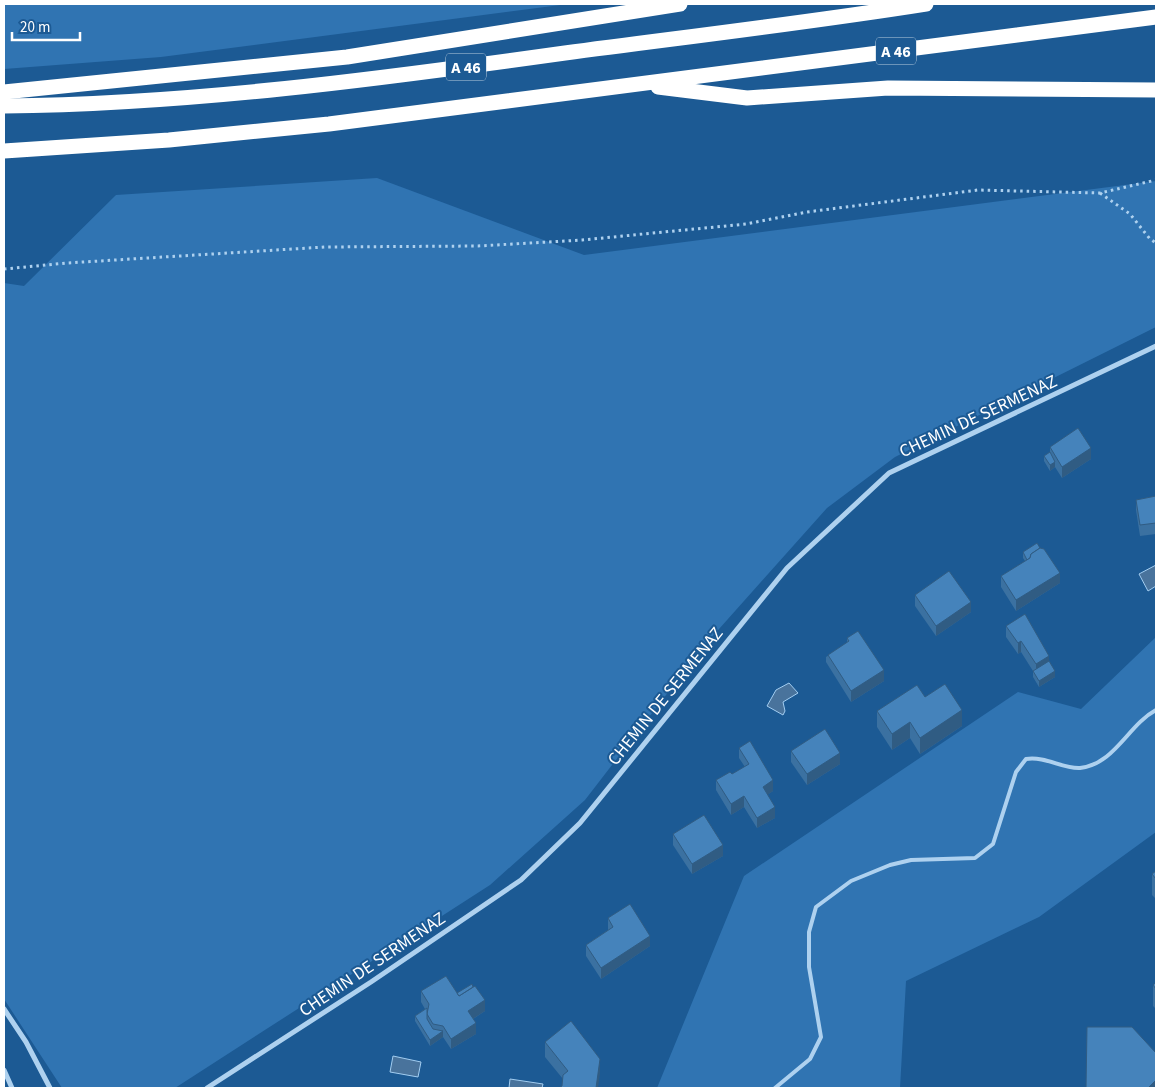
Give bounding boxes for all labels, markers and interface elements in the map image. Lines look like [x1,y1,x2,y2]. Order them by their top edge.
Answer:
scale bar [12,10,80,42]
text: 20 m [20,17,50,38]
road number: A 46 [876,37,916,64]
road number: A 46 [446,54,486,80]
street label: CHEMIN DE SERMENAZ [895,369,1061,464]
street label: CHEMIN DE SERMENAZ [602,622,729,771]
street label: CHEMIN DE SERMENAZ [294,906,450,1023]

